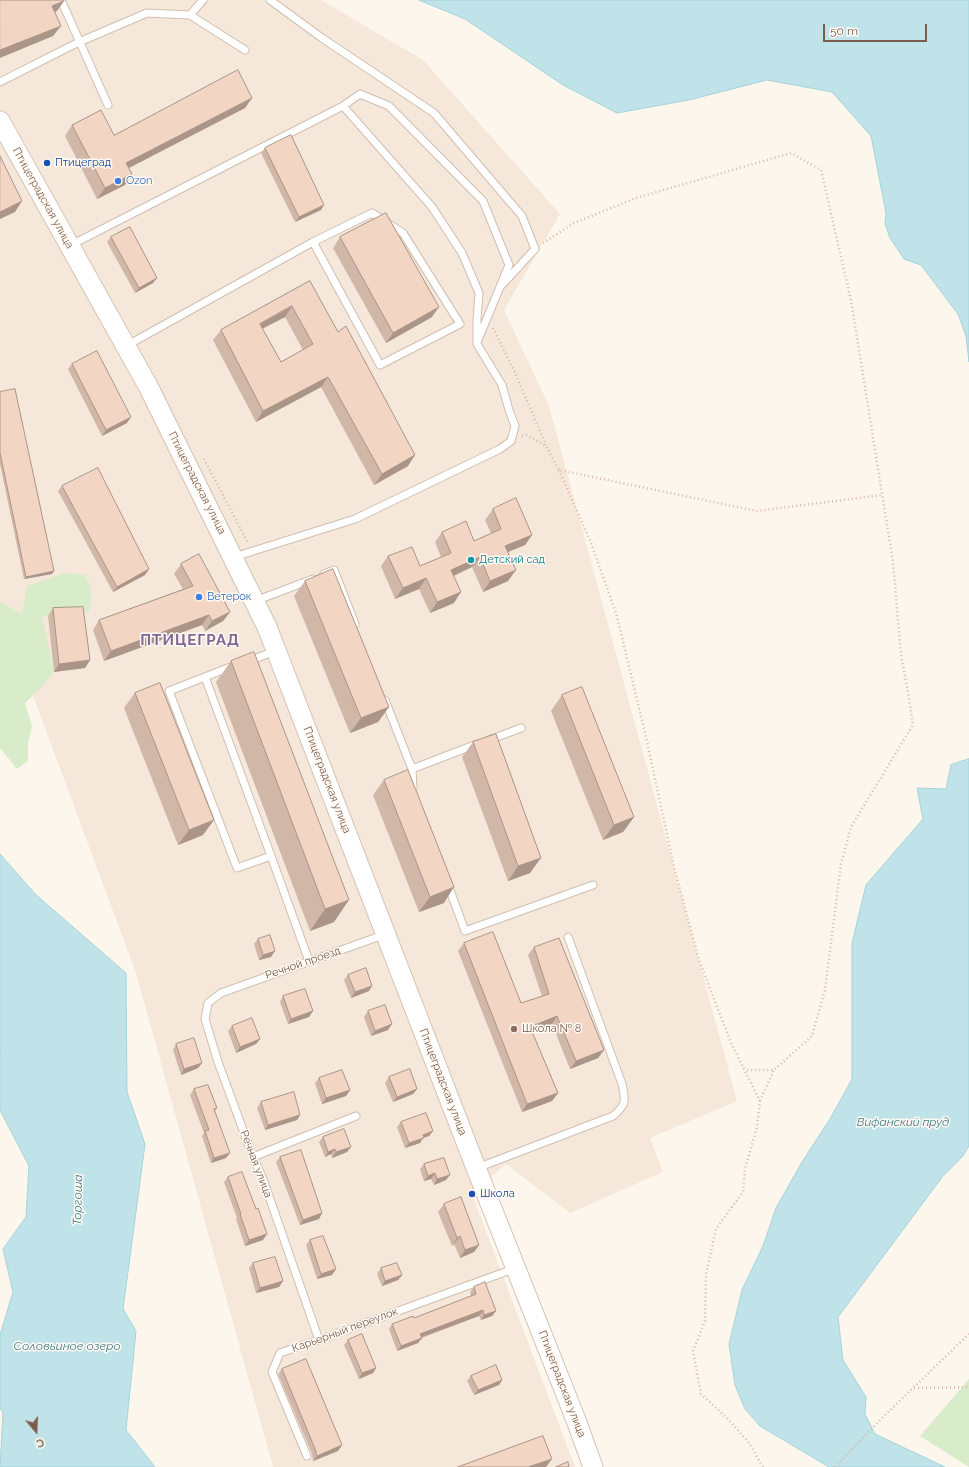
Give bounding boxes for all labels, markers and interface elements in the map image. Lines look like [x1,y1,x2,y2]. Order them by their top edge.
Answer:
scale bar [825,16,929,42]
text: 50 m [830,24,858,38]
street label: Птицеградская улица [10,145,76,251]
place label: Птицеград [55,156,111,170]
marker: Птицеград [42,158,52,168]
place label: Ozon [126,174,153,188]
marker: Ozon [113,176,123,186]
street label: Птицеградская улица [165,429,229,537]
place label: Детский сад [479,553,545,567]
marker: Детский сад [466,555,476,565]
place label: Ветерок [207,590,252,604]
marker: Ветерок [194,592,204,602]
district label: ПТИЦЕГРАД [140,631,240,649]
street label: Птицеградская улица [301,725,353,835]
street label: Речной проезд [264,944,342,982]
place label: Школа № 8 [522,1022,581,1036]
marker: Школа № 8 [509,1024,519,1034]
street label: Птицеградская улица [417,1027,469,1137]
water label: Вифанский пруд [857,1115,949,1129]
street label: Речная улица [237,1128,275,1200]
water label: Торгоша [70,1174,86,1226]
place label: Школа [480,1187,515,1201]
marker: Школа [467,1189,477,1199]
street label: Карьерный переулок [290,1305,400,1355]
street label: Птицеградская улица [536,1329,588,1439]
water label: Соловьиное озеро [13,1339,121,1353]
north arrow [16,1411,56,1451]
text: С [34,1435,46,1450]

